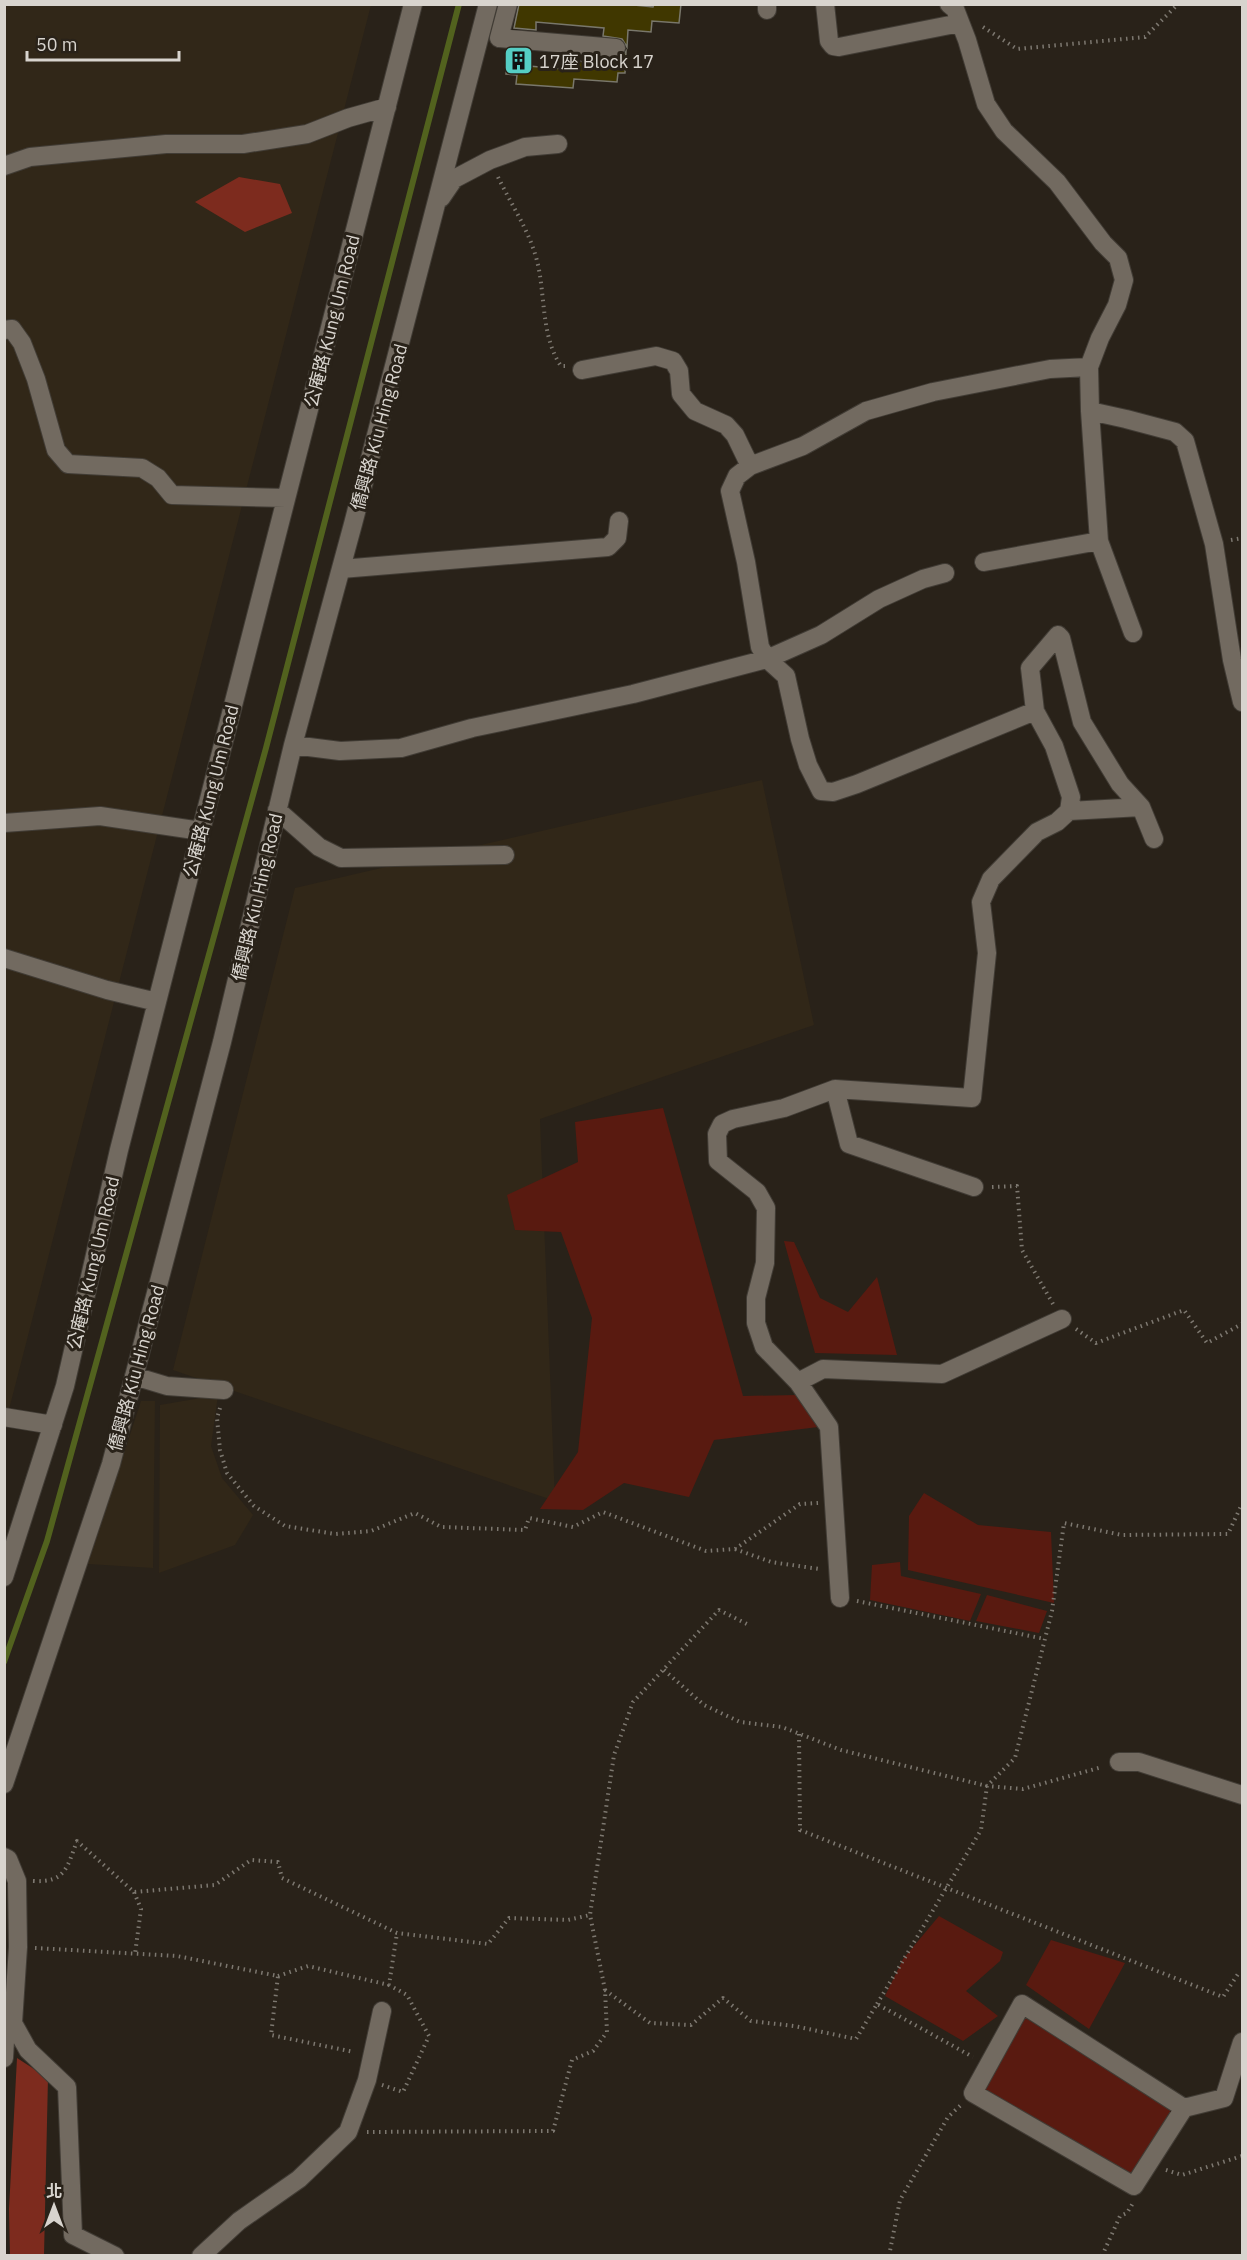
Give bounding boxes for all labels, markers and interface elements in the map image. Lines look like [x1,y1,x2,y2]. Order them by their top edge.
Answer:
scale bar [27,24,178,62]
text: 50 m [36,33,78,56]
building icon: 17座 Block 17 [502,45,534,77]
place label: 17座 Block 17 [539,50,654,73]
street label: 公庵路 Kung Um Road [299,232,365,410]
street label: 僑興路 Kiu Hing Road [346,341,412,513]
street label: 公庵路 Kung Um Road [178,702,244,880]
street label: 僑興路 Kiu Hing Road [227,811,287,983]
street label: 公庵路 Kung Um Road [62,1174,124,1352]
street label: 僑興路 Kiu Hing Road [103,1282,169,1454]
north arrow [24,2176,84,2236]
text: 北 [46,2181,62,2201]

